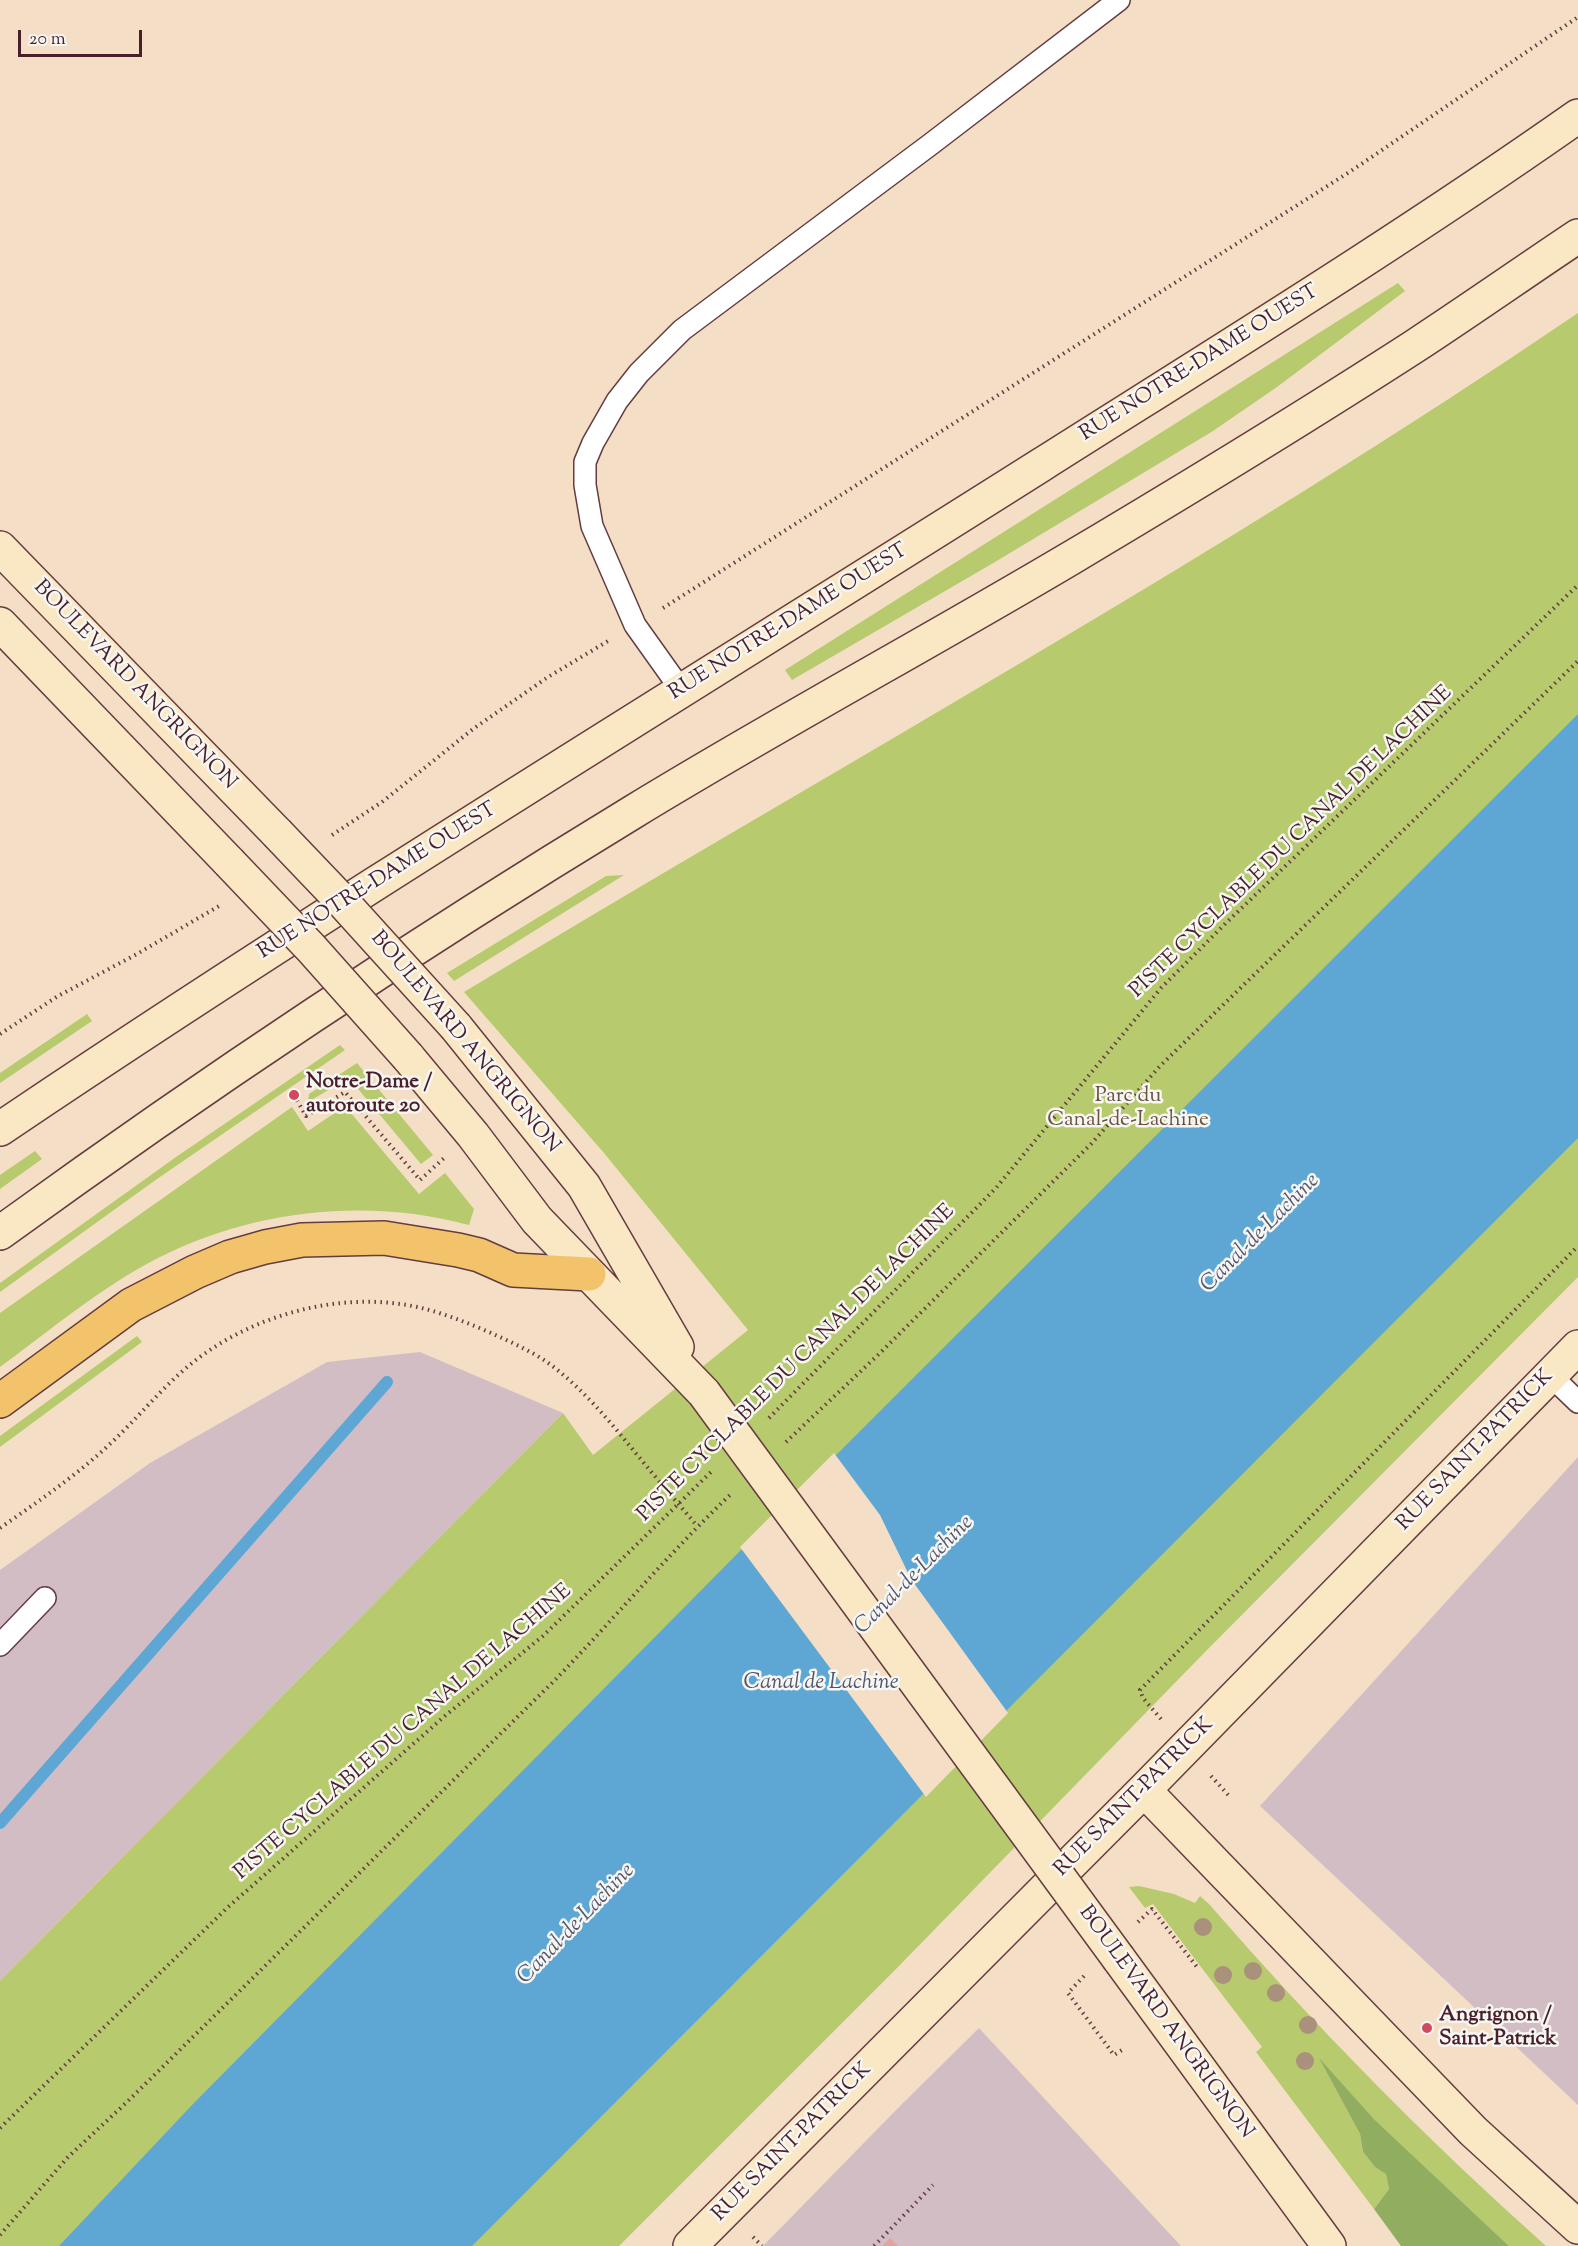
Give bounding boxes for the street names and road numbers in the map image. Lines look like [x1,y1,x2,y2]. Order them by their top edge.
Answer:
street label: RUE NOTRE-DAME OUEST [1076,280,1324,448]
street label: RUE NOTRE-DAME OUEST [665,539,913,707]
street label: BOULEVARD ANGRIGNON [27,576,241,796]
street label: PISTE CYCLABLE DU CANAL DE LACHINE [1126,682,1458,1004]
street label: RUE NOTRE-DAME OUEST [254,798,502,966]
street label: BOULEVARD ANGRIGNON [364,927,564,1159]
street label: PISTE CYCLABLE DU CANAL DE LACHINE [633,1200,961,1528]
street label: RUE SAINT-PATRICK [1392,1365,1560,1537]
street label: PISTE CYCLABLE DU CANAL DE LACHINE [230,1580,578,1886]
street label: RUE SAINT-PATRICK [1050,1713,1220,1883]
street label: BOULEVARD ANGRIGNON [1072,1902,1258,2144]
street label: RUE SAINT-PATRICK [708,2058,878,2228]

